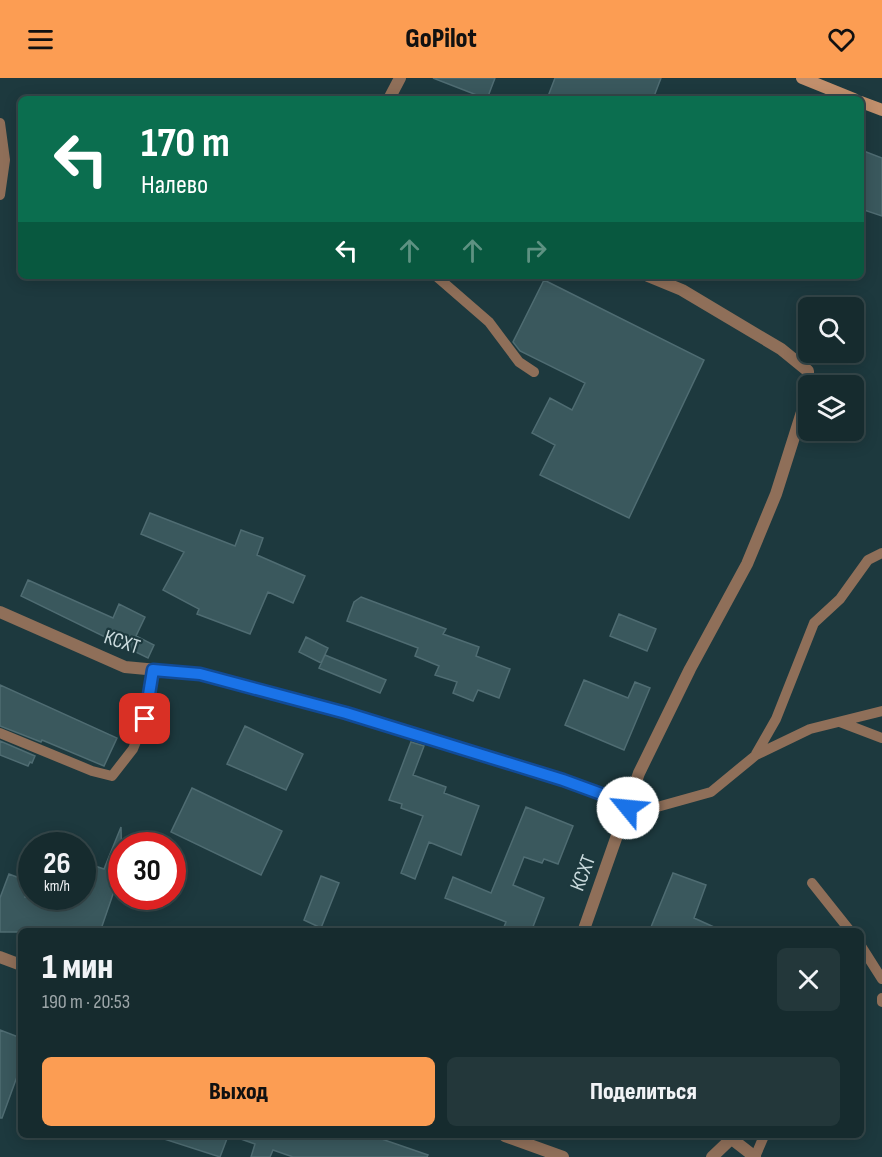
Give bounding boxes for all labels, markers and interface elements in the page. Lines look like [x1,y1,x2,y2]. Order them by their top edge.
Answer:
icon: menu [24,23,57,56]
text: GoPilot [405,23,477,55]
icon: heart [825,23,858,56]
text: 170 m [141,118,230,169]
icon: left [42,120,120,198]
text: Налево [141,169,208,201]
icon: left [330,234,363,267]
icon: ahead [393,234,426,267]
icon: ahead [456,234,489,267]
icon: right [519,234,552,267]
map controls [798,297,864,441]
button: search [798,297,864,363]
button: layers [798,375,864,441]
street label: КСХТ [101,624,144,660]
pin [119,693,170,744]
icon: arrive [128,702,161,735]
position arrow [596,776,660,840]
speed limit sign: 30 [108,832,186,910]
text: 26 [43,846,71,882]
street label: КСХТ [565,851,601,895]
text: km/h [44,877,70,896]
text: 1 мин [42,946,113,989]
button: close [777,948,840,1011]
text: 190 m · 20:53 [42,990,130,1014]
button: Выход [42,1057,435,1126]
button: Поделиться [447,1057,840,1126]

